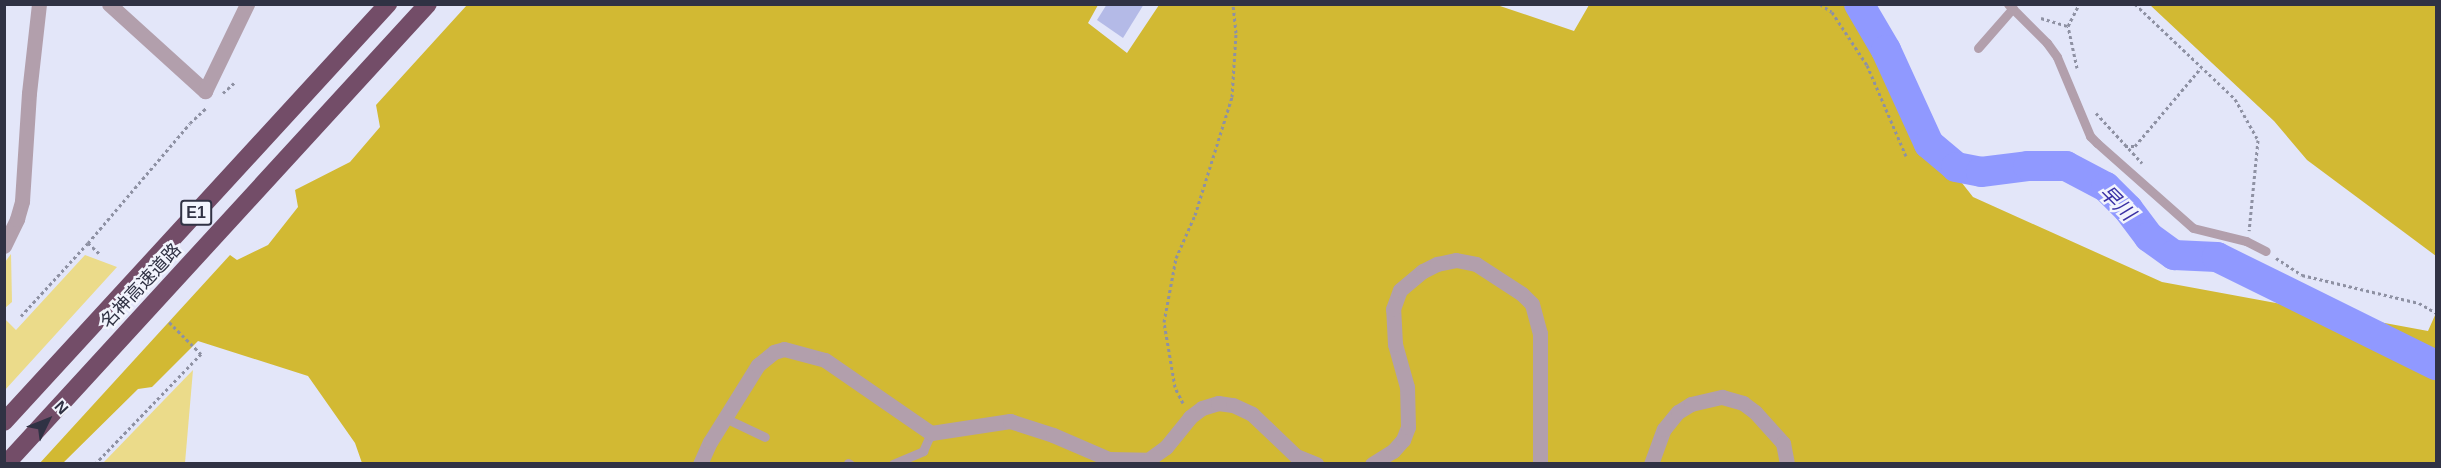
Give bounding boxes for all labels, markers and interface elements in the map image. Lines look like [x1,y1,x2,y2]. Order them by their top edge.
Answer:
water label: 早川 [2094,180,2140,226]
road number: E1 [180,200,212,226]
street label: 名神高速道路 [96,239,186,333]
north arrow [18,390,78,450]
text: N [51,397,72,417]

